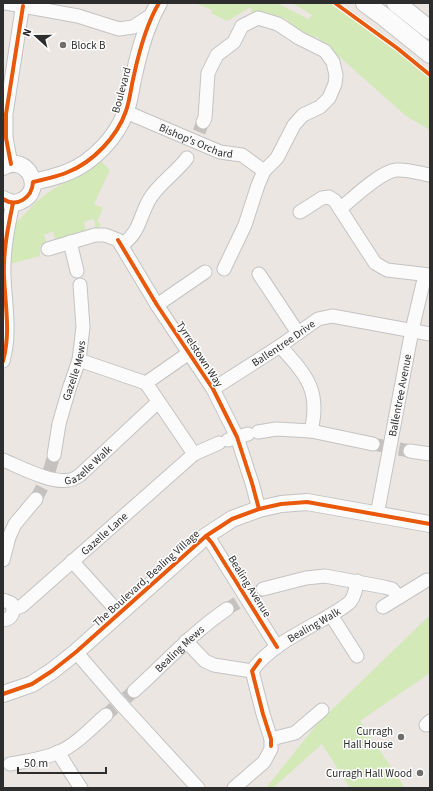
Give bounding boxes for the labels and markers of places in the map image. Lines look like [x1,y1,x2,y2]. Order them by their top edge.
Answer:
place label: Block B [71,38,106,53]
marker: Block B [58,40,68,50]
place label: Curragh Hall House [343,724,394,752]
marker: Curragh Hall House [396,732,406,742]
place label: Curragh Hall Wood [326,766,412,781]
marker: Curragh Hall Wood [415,768,425,778]

